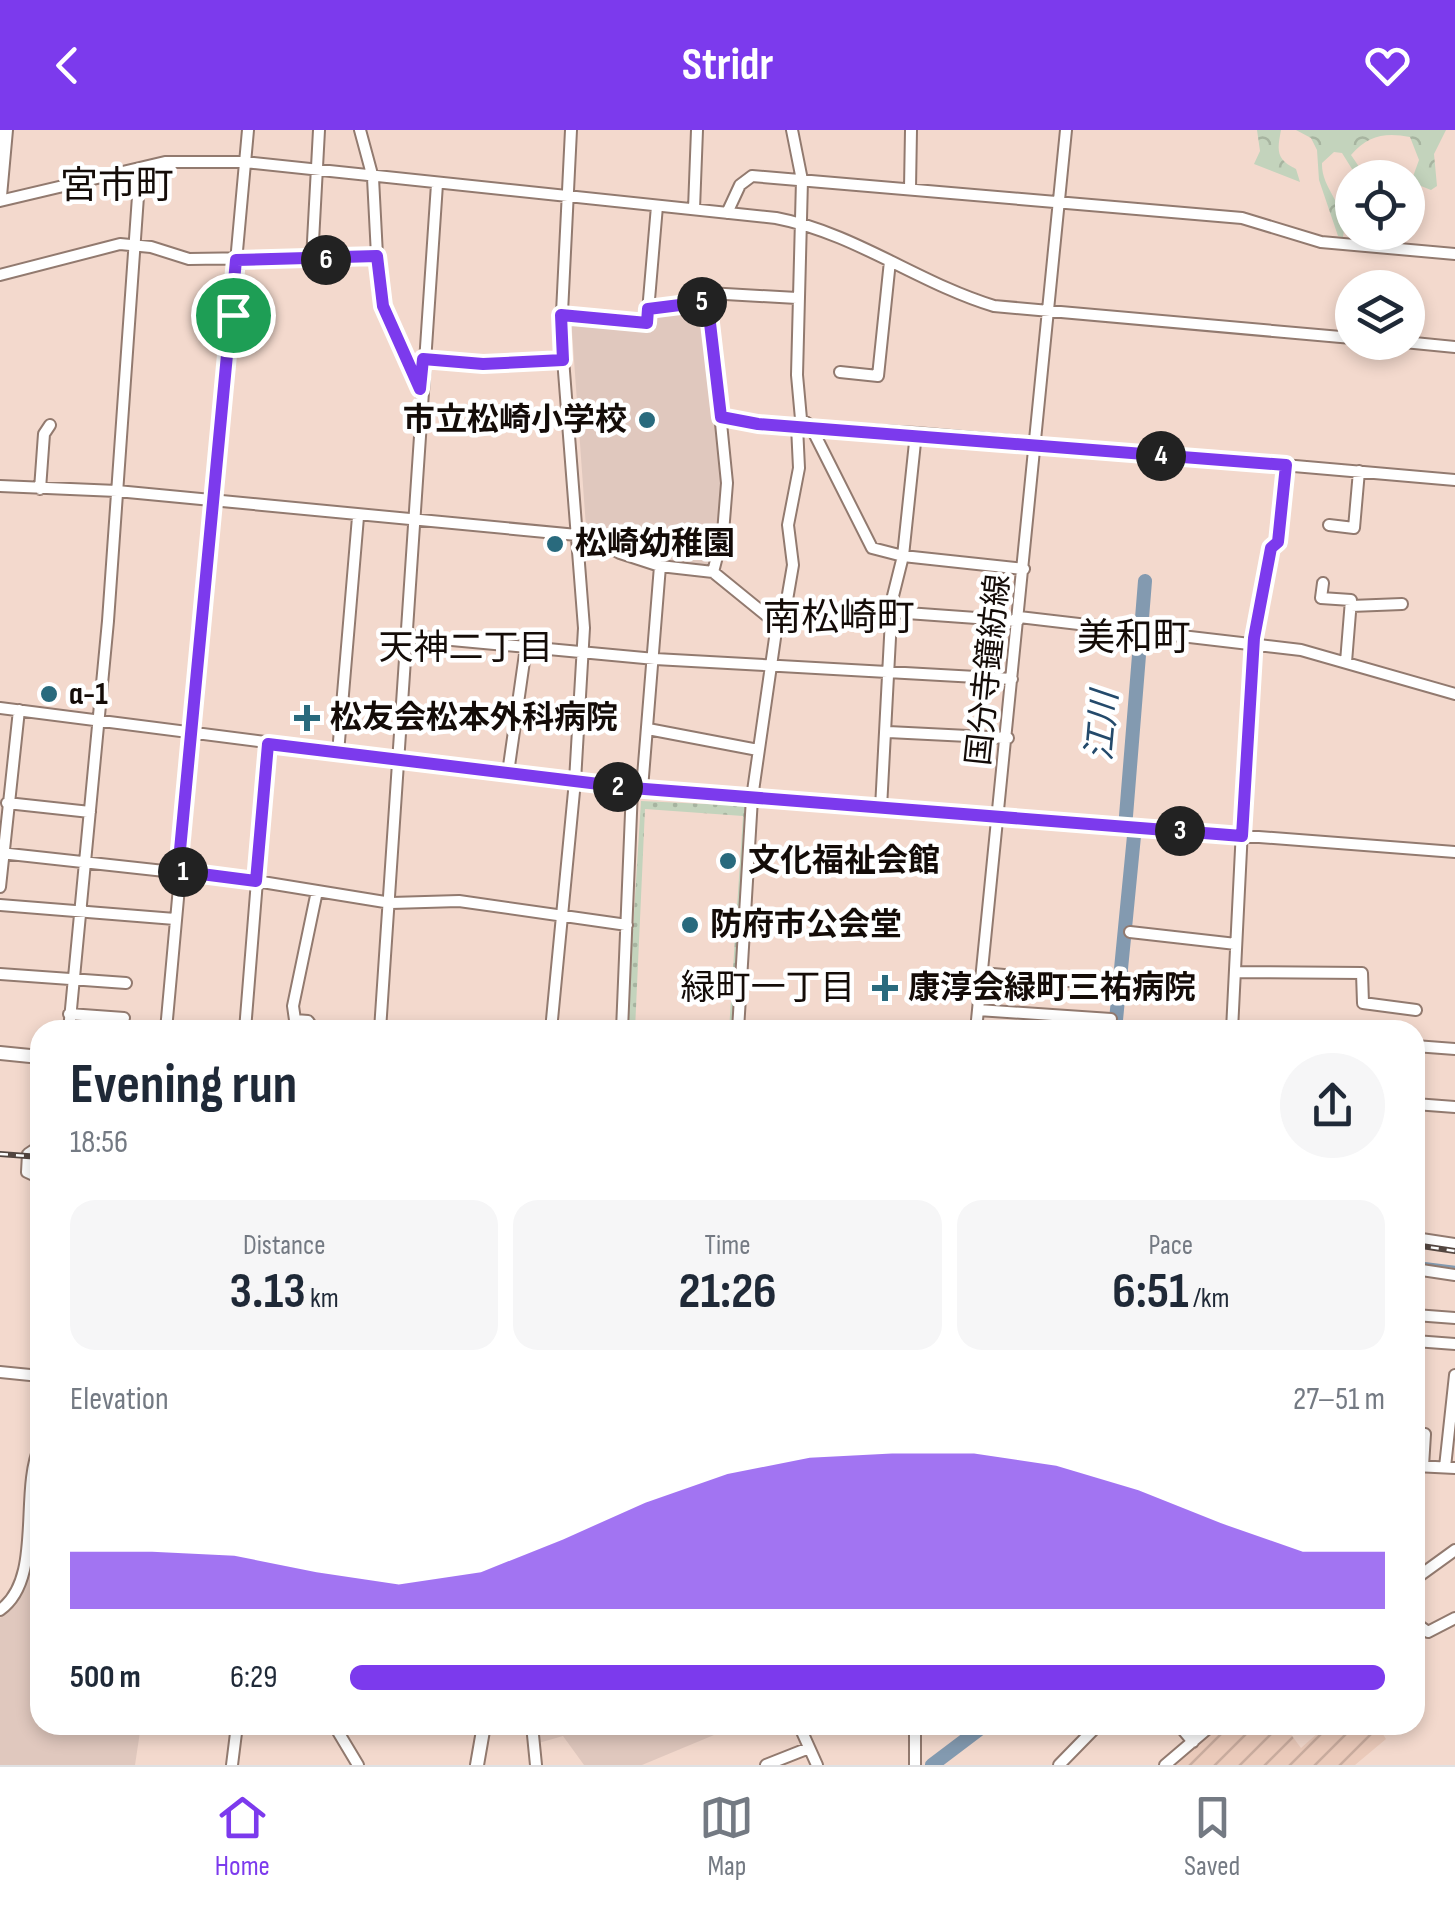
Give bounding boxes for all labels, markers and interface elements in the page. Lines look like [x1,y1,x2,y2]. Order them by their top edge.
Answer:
icon: back [40,38,95,93]
text: Stridr [682,38,773,93]
icon: heart [1360,38,1415,93]
map controls [1335,160,1425,360]
button: locate [1335,160,1425,250]
district label: 宮市町 [60,164,174,209]
pin: 6 [301,235,351,285]
text: 6 [319,243,333,276]
button: layers [1335,270,1425,360]
pin [191,273,276,358]
pin: 5 [677,277,727,327]
text: 5 [696,285,708,318]
icon: arrive [206,288,261,343]
place label: 市立松崎小学校 [403,401,627,440]
marker: 市立松崎小学校 [636,409,658,431]
pin: 4 [1136,431,1186,481]
text: 4 [1154,439,1168,472]
place label: 松崎幼稚園 [575,525,735,564]
marker: 松崎幼稚園 [544,533,566,555]
street label: 国分寺鐘紡線 [960,572,1018,768]
district label: 南松崎町 [763,596,915,641]
district label: 美和町 [1077,616,1191,661]
district label: 天神二丁目 [378,627,554,670]
place label: α-1 [69,675,108,714]
marker: α-1 [38,683,60,705]
water label: 江川 [1079,685,1128,763]
place label: 松友会松本外科病院 [330,699,618,738]
marker: 松友会松本外科病院 [294,705,320,731]
pin: 2 [593,762,643,812]
text: 2 [612,770,624,803]
pin: 3 [1155,806,1205,856]
text: 3 [1174,814,1186,847]
place label: 文化福祉会館 [748,842,940,881]
pin: 1 [158,847,208,897]
marker: 文化福祉会館 [717,850,739,872]
text: 1 [178,855,188,888]
place label: 防府市公会堂 [710,906,902,945]
marker: 防府市公会堂 [679,914,701,936]
district label: 緑町一丁目 [680,967,856,1010]
place label: 康淳会緑町三祐病院 [908,969,1196,1008]
marker: 康淳会緑町三祐病院 [872,975,898,1001]
text: Evening run [70,1052,297,1119]
button: share [1280,1053,1385,1158]
text: 18:56 [70,1123,128,1162]
text: Distance [243,1229,325,1262]
text: Time [705,1229,750,1262]
text: Pace [1149,1229,1193,1262]
text: 3.13 [230,1262,306,1322]
text: 21:26 [678,1262,777,1322]
text: 6:51 [1112,1262,1189,1322]
text: km [306,1282,339,1315]
text: /km [1189,1282,1229,1315]
text: Elevation [70,1380,169,1419]
text: 27–51 m [1293,1380,1385,1419]
text: 500 m [70,1658,141,1697]
text: 6:29 [230,1658,277,1697]
tab: Home [215,1790,270,1883]
tab: Map [699,1790,754,1883]
tab: Saved [1184,1790,1240,1883]

